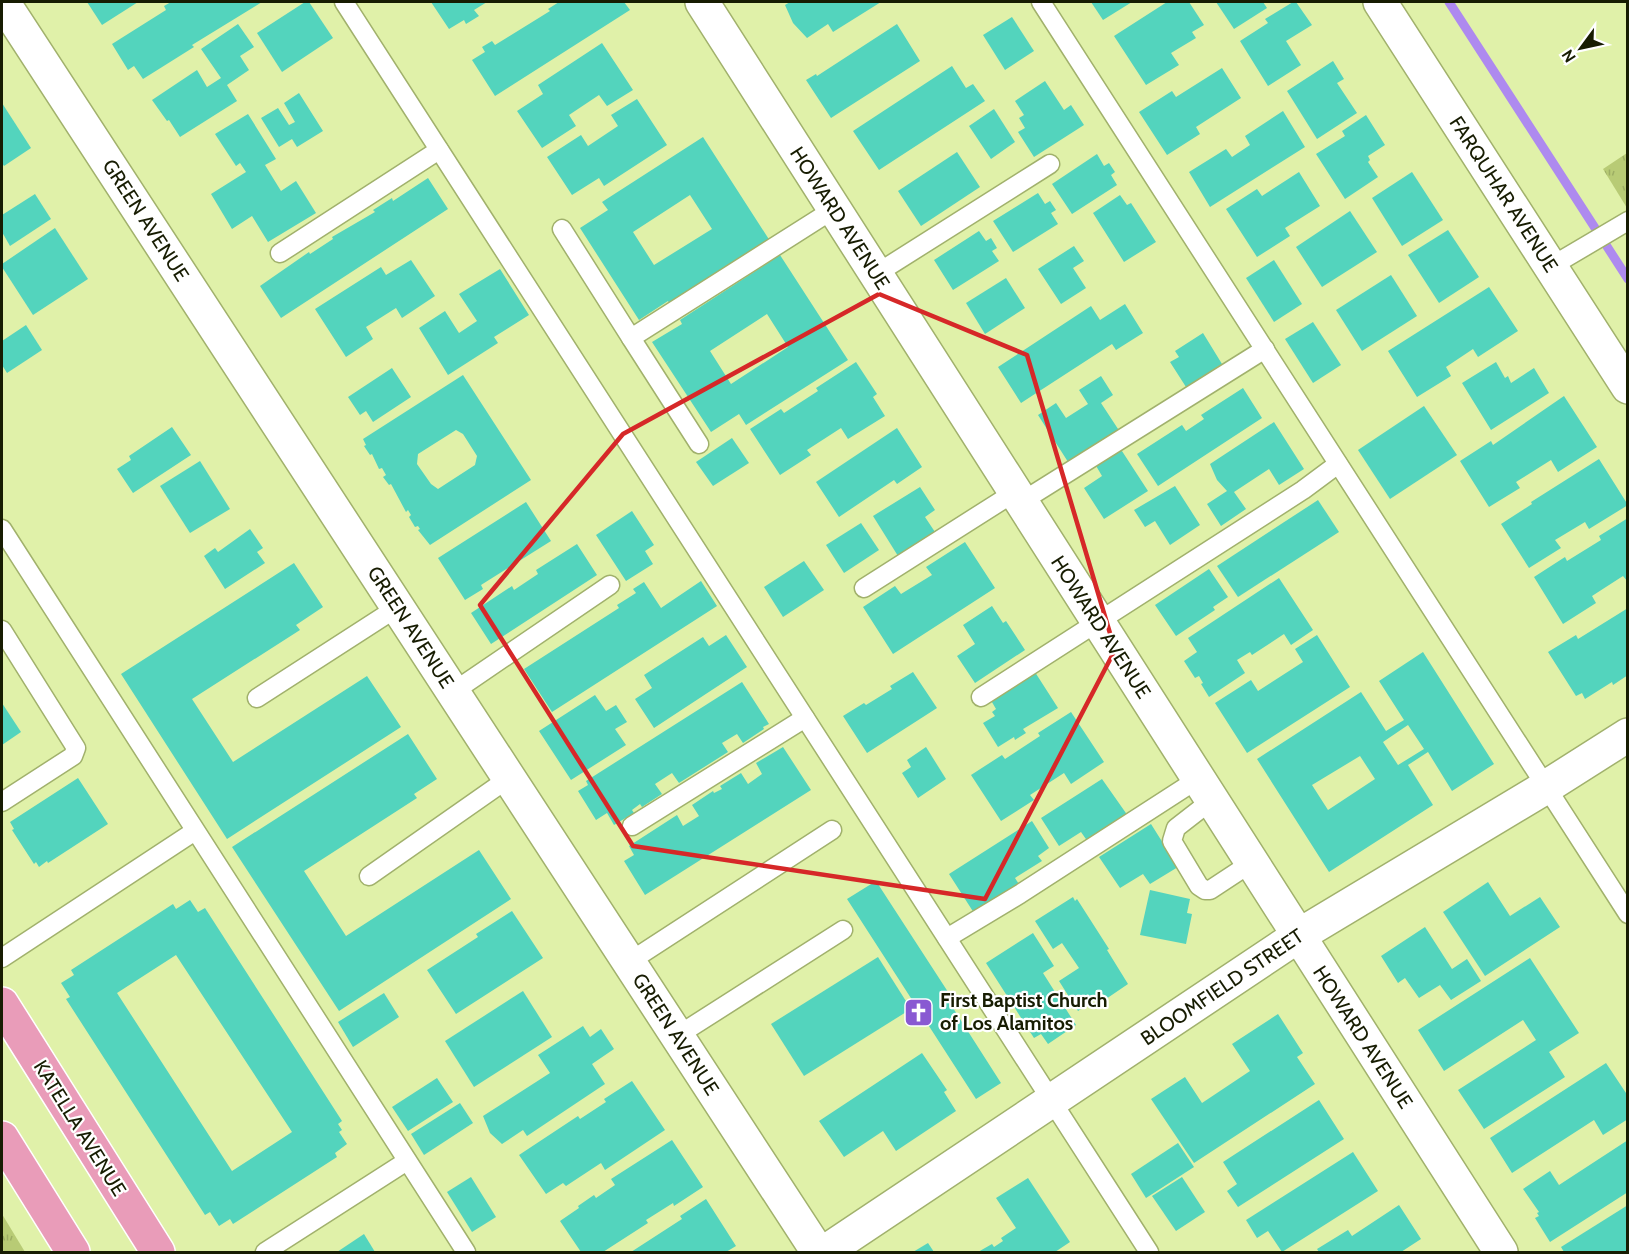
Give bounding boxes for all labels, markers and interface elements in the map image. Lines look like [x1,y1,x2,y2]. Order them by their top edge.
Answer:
north arrow [1551,18,1611,78]
text: N [1558,46,1580,66]
street label: FARQUHAR AVENUE [1445,112,1563,276]
street label: HOWARD AVENUE [785,142,895,294]
street label: GREEN AVENUE [98,155,194,285]
street label: HOWARD AVENUE [1046,551,1156,703]
street label: GREEN AVENUE [363,562,459,692]
street label: BLOOMFIELD STREET [1136,923,1308,1050]
street label: HOWARD AVENUE [1308,961,1418,1113]
street label: GREEN AVENUE [628,969,724,1099]
place label: First Baptist Church of Los Alamitos [940,988,1108,1035]
church icon: First Baptist Church of Los Alamitos [903,996,935,1028]
street label: KATELLA AVENUE [29,1056,131,1200]

